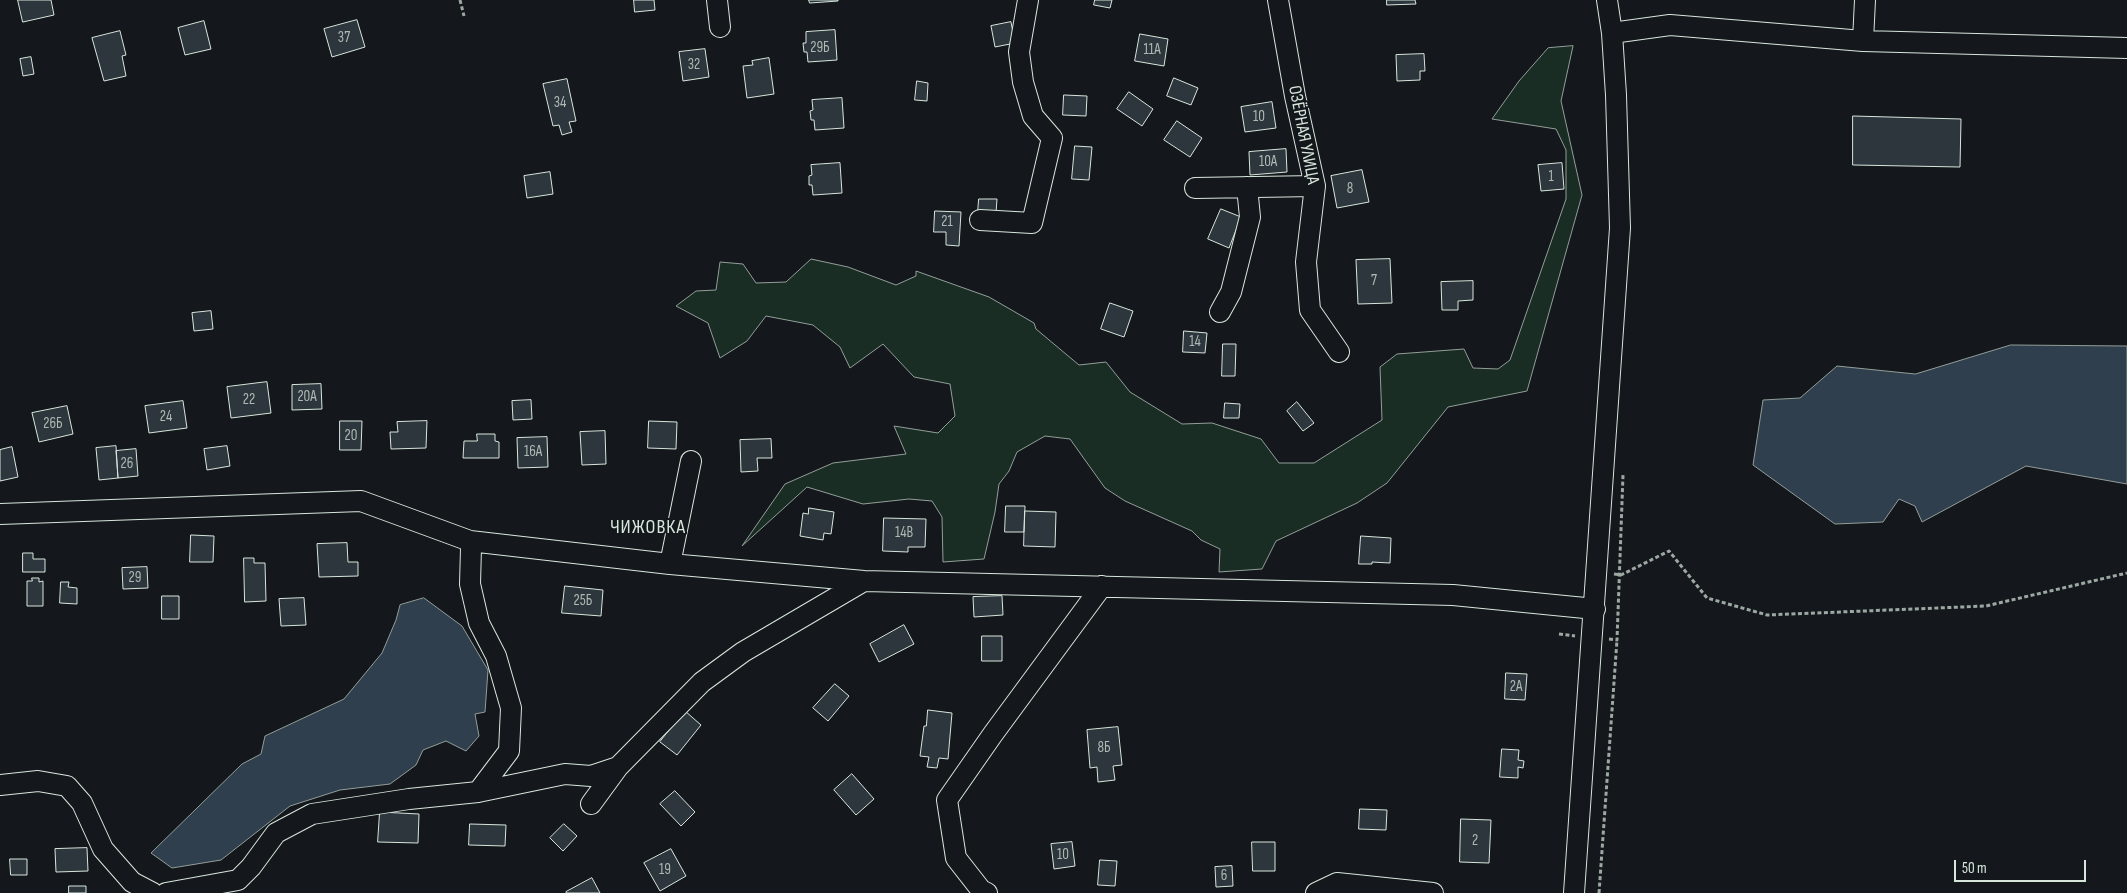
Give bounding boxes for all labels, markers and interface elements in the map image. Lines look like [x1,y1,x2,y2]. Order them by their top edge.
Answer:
house number: 37 [338,29,350,47]
house number: 29Б [810,39,830,57]
house number: 11А [1143,41,1161,59]
house number: 32 [688,56,700,74]
street label: ОЗЁРНАЯ УЛИЦА [1283,84,1323,186]
house number: 34 [554,94,566,112]
house number: 10 [1253,108,1265,126]
house number: 10А [1259,153,1277,171]
house number: 1 [1548,168,1554,186]
house number: 8 [1347,180,1353,198]
house number: 21 [941,213,953,231]
house number: 7 [1371,272,1377,290]
house number: 14 [1189,333,1201,351]
house number: 20А [297,388,317,406]
house number: 22 [243,391,255,409]
house number: 24 [160,408,172,426]
house number: 26Б [43,415,63,433]
house number: 20 [345,427,357,445]
house number: 16А [524,443,542,461]
house number: 26 [121,455,133,473]
district label: ЧИЖОВКА [609,516,687,540]
house number: 14В [895,524,913,542]
house number: 29 [129,569,141,587]
house number: 25Б [574,592,592,610]
house number: 2А [1510,678,1522,696]
house number: 8Б [1097,739,1111,757]
house number: 2 [1472,832,1478,850]
house number: 10 [1057,846,1069,864]
scale bar [1957,850,2090,882]
text: 50 m [1962,859,1987,878]
house number: 19 [659,861,671,879]
house number: 6 [1221,867,1227,885]

